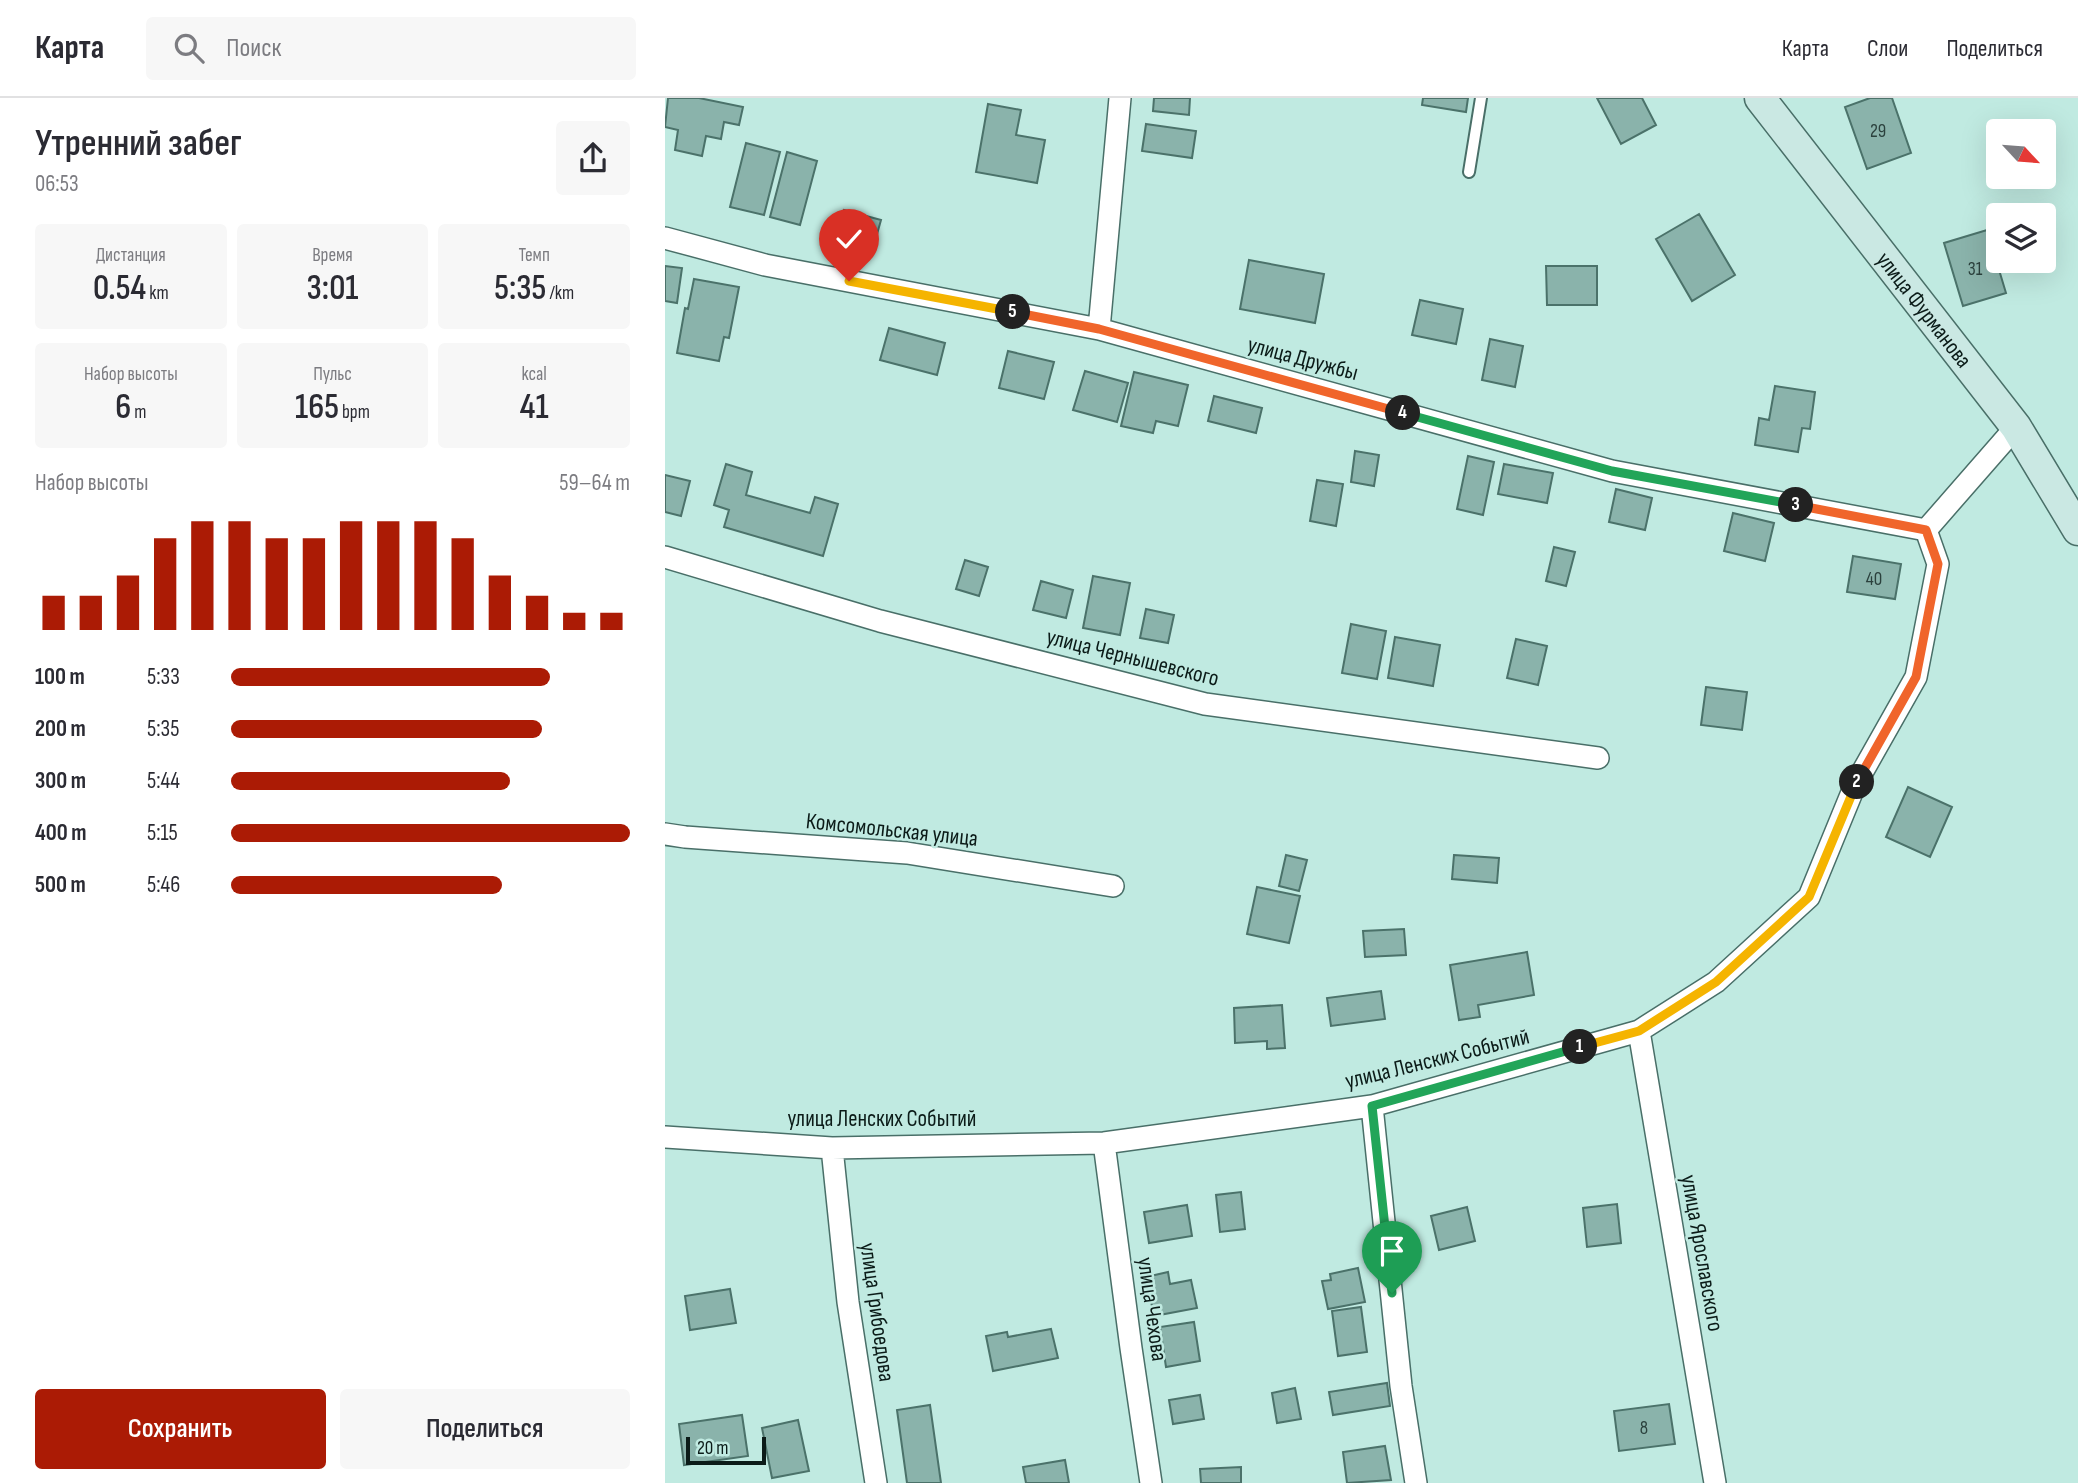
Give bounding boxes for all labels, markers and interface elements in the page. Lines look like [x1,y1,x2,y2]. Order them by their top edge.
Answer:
search box [146,17,636,80]
text: Карта [35,28,104,68]
icon: search [170,29,208,67]
text: Поиск [226,33,281,64]
text: Карта [1782,34,1829,63]
text: Слои [1867,34,1908,63]
text: Поделиться [1946,34,2043,63]
north arrow [1986,119,2056,189]
map controls [1986,119,2056,273]
house number: 29 [1870,120,1886,143]
text: Утренний забег [35,121,242,166]
button: share [556,121,630,195]
text: 06:53 [35,170,79,198]
button: layers [1986,203,2056,273]
pin [819,209,879,281]
icon: check [830,220,868,258]
text: Дистанция [96,244,166,267]
text: Время [312,244,353,267]
text: Темп [519,244,550,267]
street label: улица Фурманова [1870,247,1978,374]
house number: 31 [1968,258,1983,281]
text: 0.54 [93,267,146,310]
text: 3:01 [307,267,358,310]
text: 5:35 [494,267,546,310]
text: km [146,282,169,305]
text: /km [546,282,574,305]
pin: 5 [995,294,1031,330]
text: 5 [1008,300,1017,323]
street label: улица Дружбы [1244,331,1361,387]
text: Набор высоты [84,363,178,386]
text: Пульс [313,363,352,386]
text: kcal [522,363,547,386]
text: 6 [115,386,131,429]
text: 165 [295,386,339,429]
text: 41 [520,386,549,429]
pin: 4 [1385,396,1421,430]
text: m [131,401,146,424]
text: bpm [339,401,370,424]
text: 4 [1398,401,1407,424]
text: Набор высоты [35,469,148,497]
text: 59–64 m [559,469,630,497]
pin: 3 [1779,488,1813,522]
text: 3 [1791,493,1800,516]
house number: 40 [1866,568,1882,591]
street label: улица Чернышевского [1044,623,1222,693]
text: 100 m [35,663,85,691]
text: 5:33 [147,663,180,691]
text: 200 m [35,715,86,743]
text: 5:35 [147,715,179,743]
pin: 2 [1839,764,1875,800]
text: 300 m [35,767,86,795]
text: 5:44 [147,767,180,795]
text: 2 [1852,770,1861,793]
street label: Комсомольская улица [805,807,979,853]
text: 400 m [35,819,86,847]
text: 5:15 [147,819,178,847]
text: 500 m [35,871,86,899]
text: 5:46 [147,871,180,899]
street label: улица Ленских Событий [1342,1023,1532,1095]
pin: 1 [1563,1030,1597,1065]
text: 1 [1576,1035,1583,1058]
street label: улица Ленских Событий [788,1105,976,1133]
street label: улица Ярославского [1674,1173,1730,1334]
pin [1362,1221,1422,1293]
icon: arrive [1373,1232,1411,1270]
street label: улица Грибоедова [853,1241,901,1383]
street label: улица Чехова [1131,1255,1173,1363]
button: Сохранить [35,1389,326,1469]
button: Поделиться [340,1389,630,1469]
house number: 8 [1640,1417,1648,1440]
scale bar [686,1434,767,1466]
text: 20 m [697,1437,729,1460]

